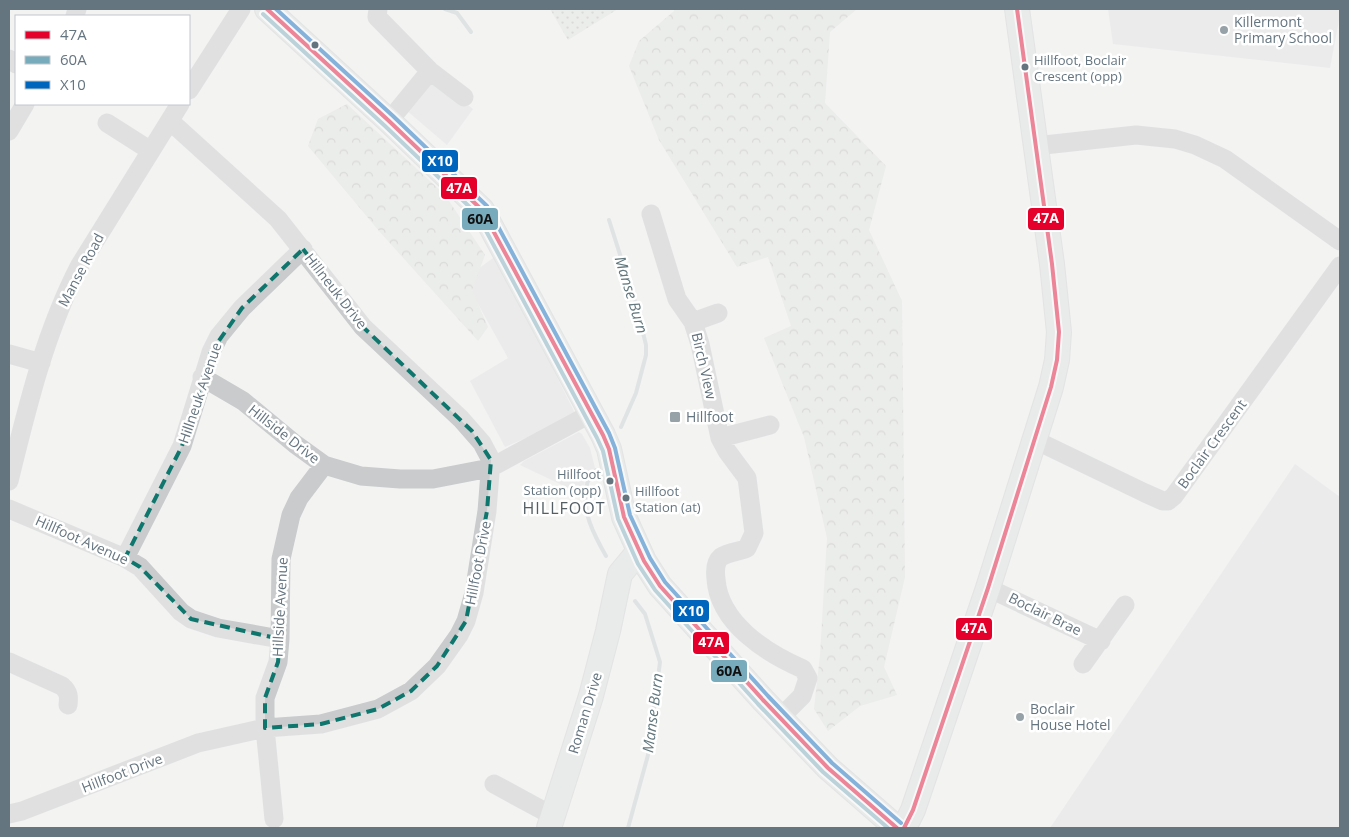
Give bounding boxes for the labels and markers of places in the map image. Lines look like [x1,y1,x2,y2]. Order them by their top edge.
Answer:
place label: Killermont Primary School [1234,12,1332,47]
marker: Killermont Primary School [1218,24,1230,36]
unlabelled marker [310,40,320,50]
place label: Hillfoot, Boclair Crescent (opp) [1034,51,1127,85]
marker: Hillfoot, Boclair Crescent (opp) [1020,62,1030,72]
place label: Hillfoot [686,407,733,426]
marker: Hillfoot [668,410,682,424]
place label: Hillfoot Station (opp) [524,465,601,499]
marker: Hillfoot Station (opp) [605,476,615,486]
place label: Hillfoot Station (at) [635,482,701,516]
marker: Hillfoot Station (at) [621,493,631,503]
place label: Boclair House Hotel [1030,699,1111,734]
marker: Boclair House Hotel [1014,711,1026,723]

